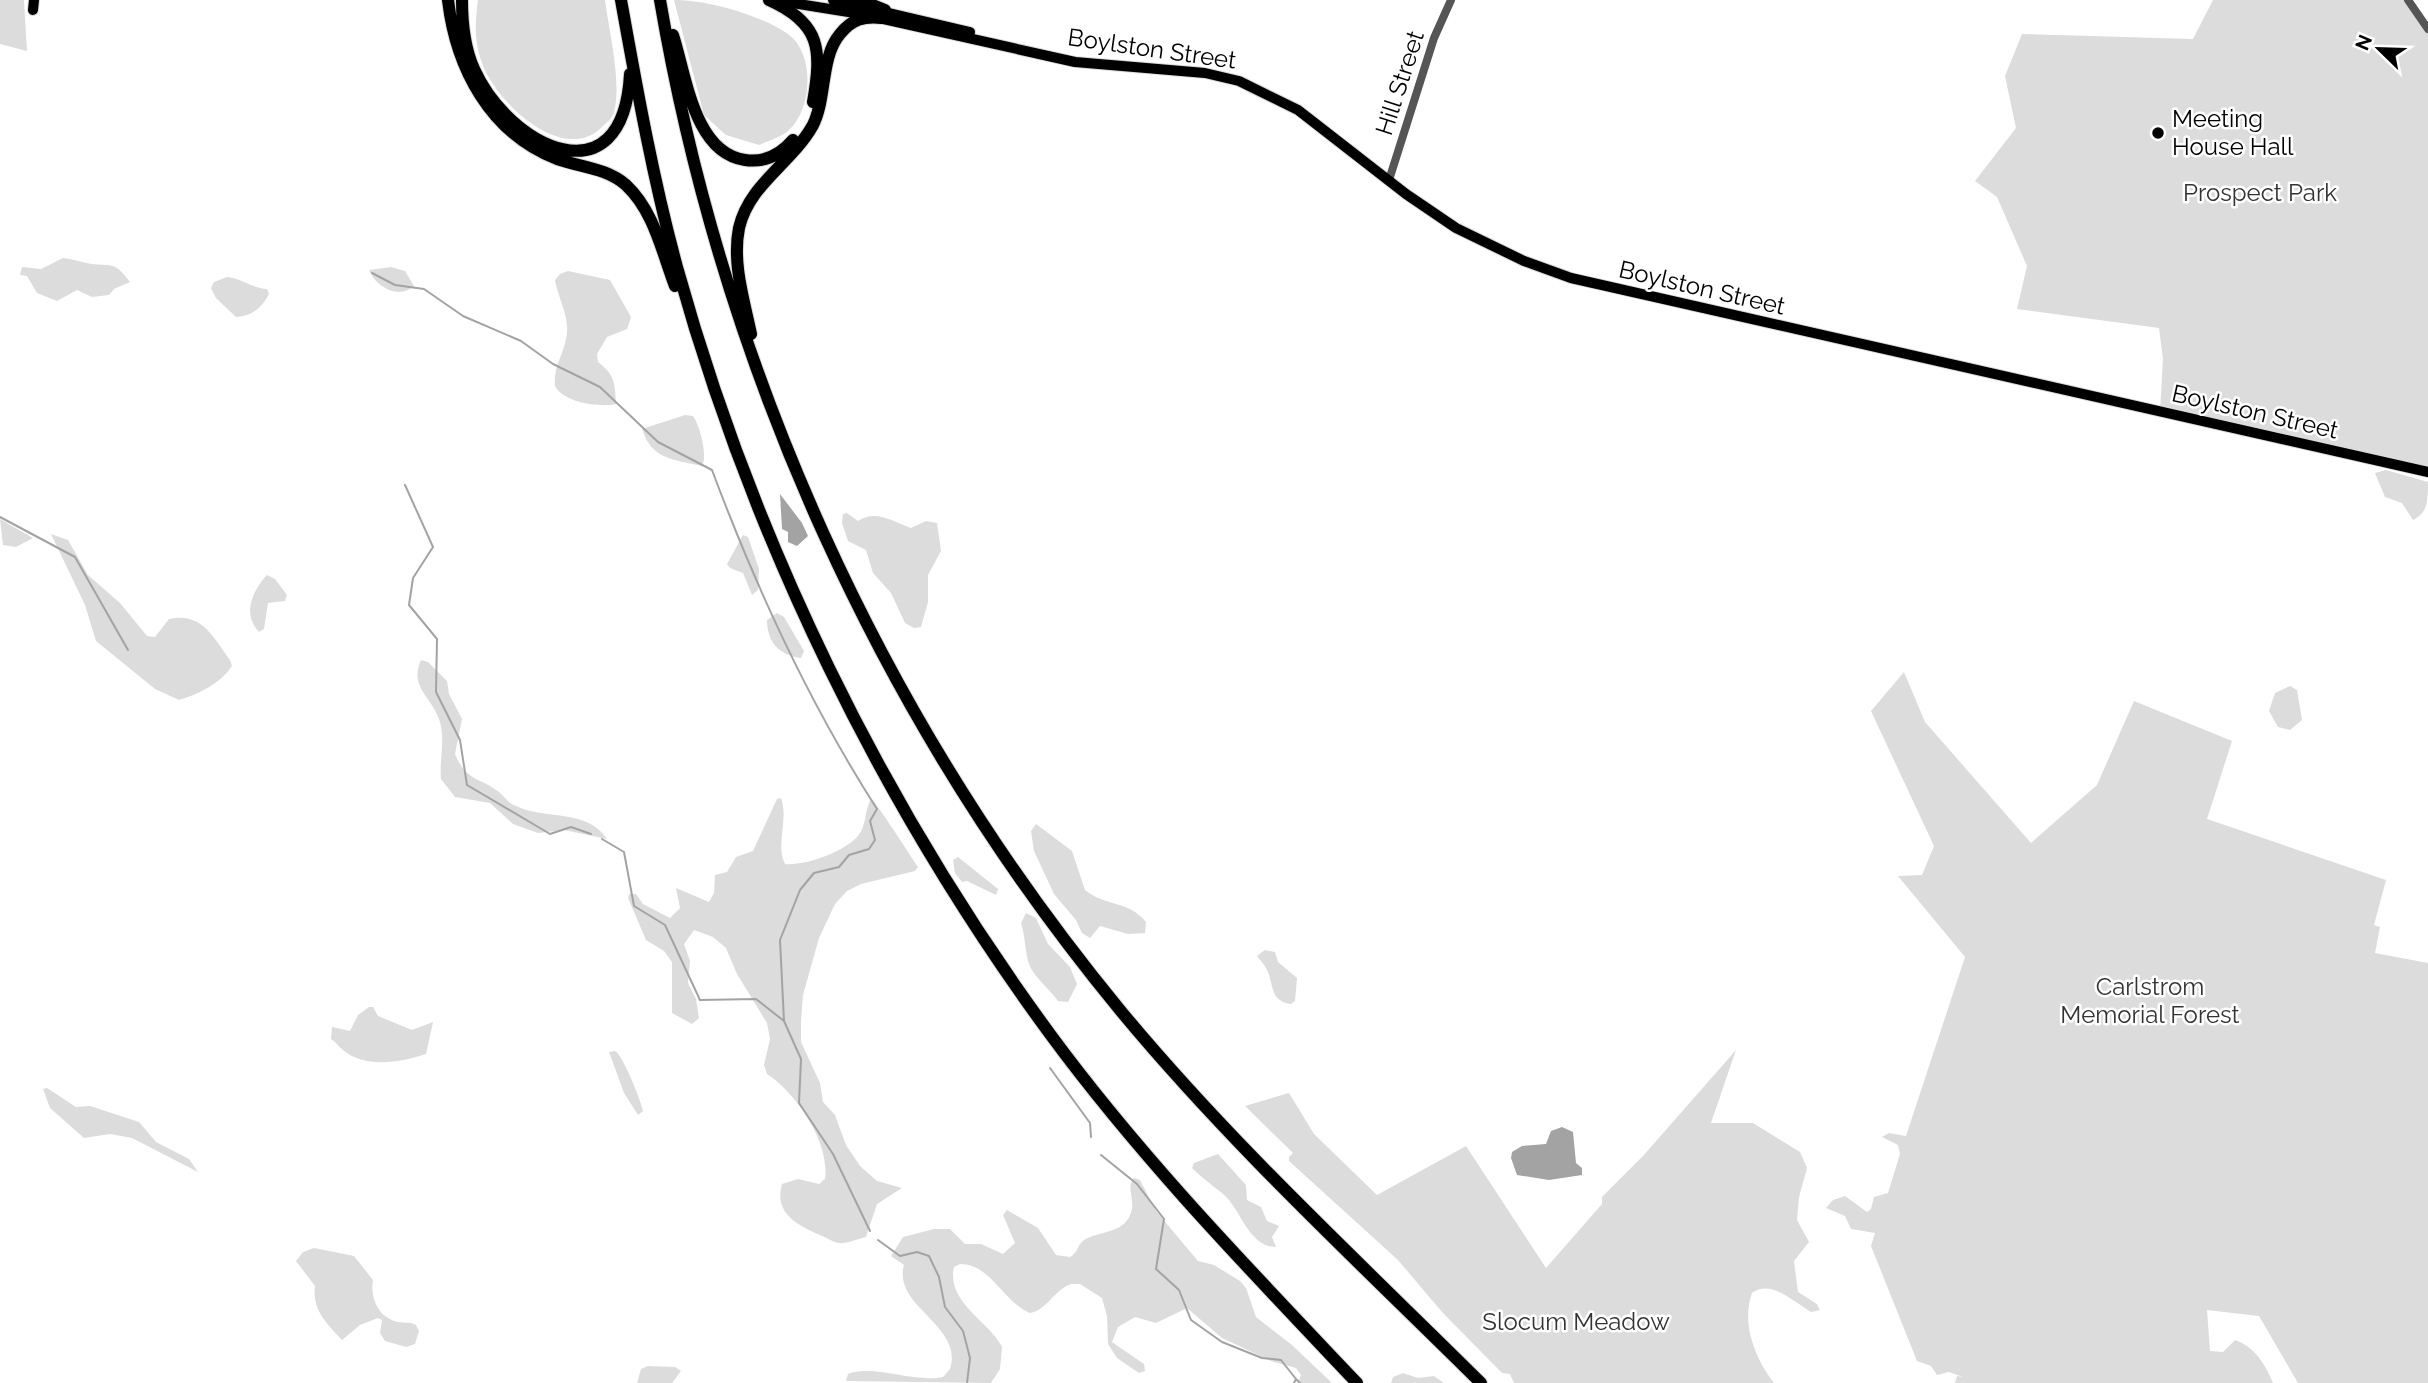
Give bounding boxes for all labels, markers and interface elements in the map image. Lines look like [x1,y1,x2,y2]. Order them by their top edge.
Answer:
north arrow [2344,14,2414,84]
street label: Boylston Street [1066,22,1238,75]
street label: Hill Street [1369,27,1430,139]
text: N [2350,31,2376,53]
place label: Meeting House Hall [2172,104,2294,161]
marker: Meeting House Hall [2150,125,2166,141]
park label: Prospect Park [2183,178,2337,207]
street label: Boylston Street [1616,254,1788,321]
street label: Boylston Street [2169,378,2341,445]
park label: Carlstrom Memorial Forest [2060,972,2240,1029]
park label: Slocum Meadow [1482,1307,1670,1336]

